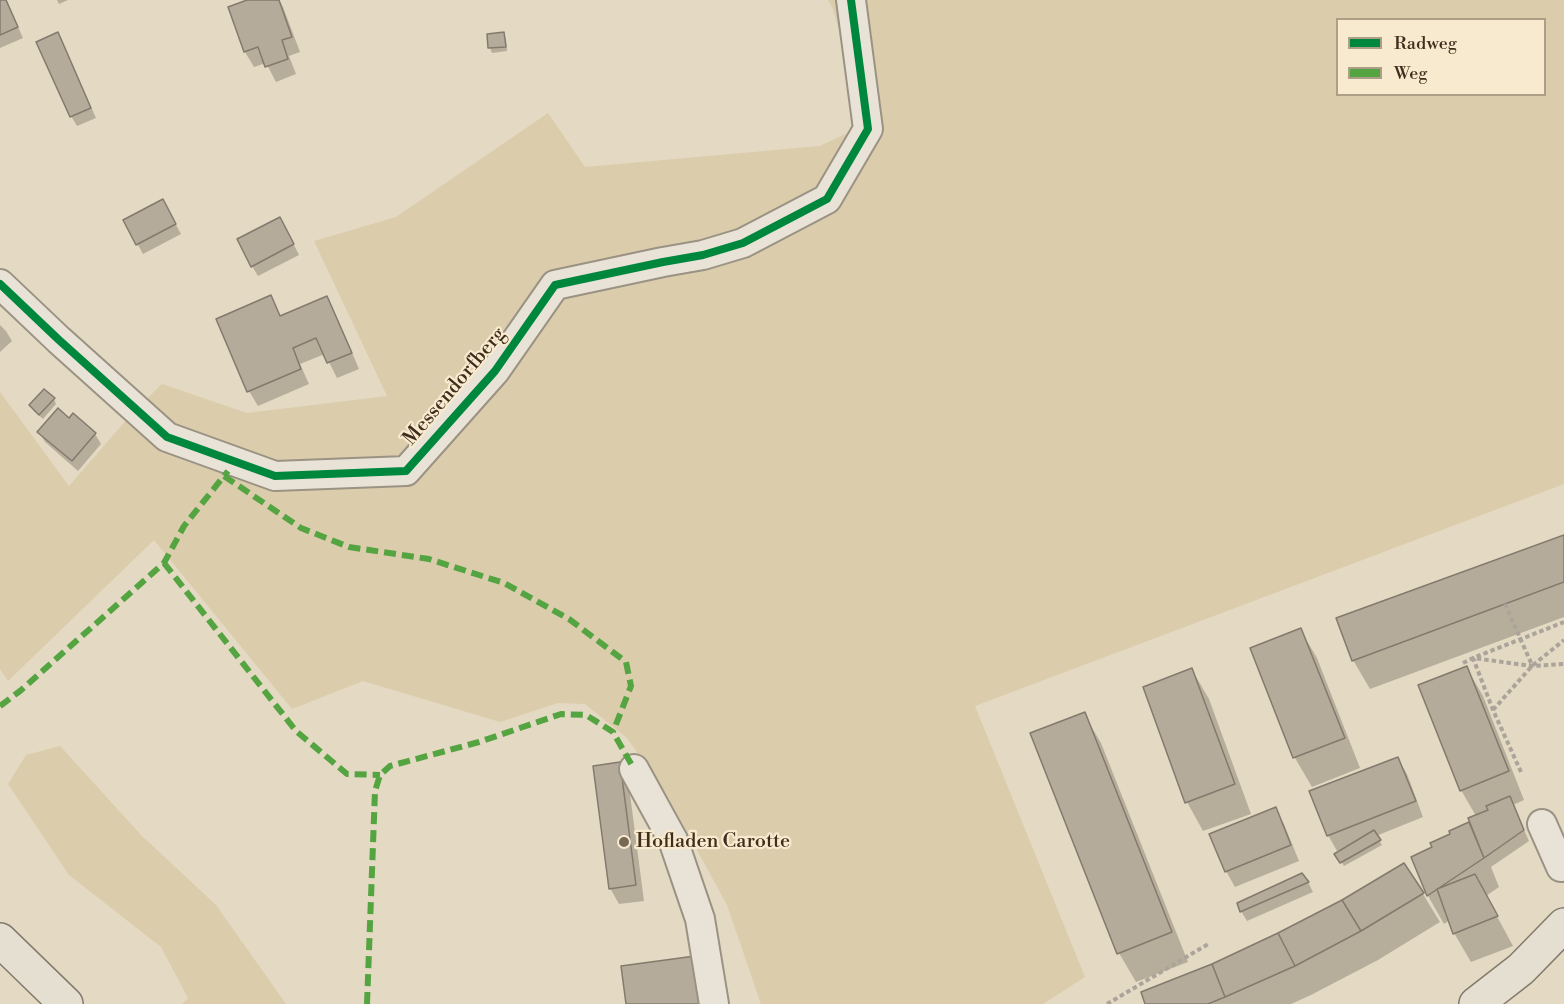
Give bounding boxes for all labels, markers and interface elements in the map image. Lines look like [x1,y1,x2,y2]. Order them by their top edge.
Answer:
legend [1336,18,1546,96]
text: Radweg [1394,32,1457,55]
text: Weg [1394,62,1428,85]
street label: Messendorfberg [399,323,511,451]
place label: Hofladen Carotte [636,830,790,854]
marker: Hofladen Carotte [617,835,631,849]

